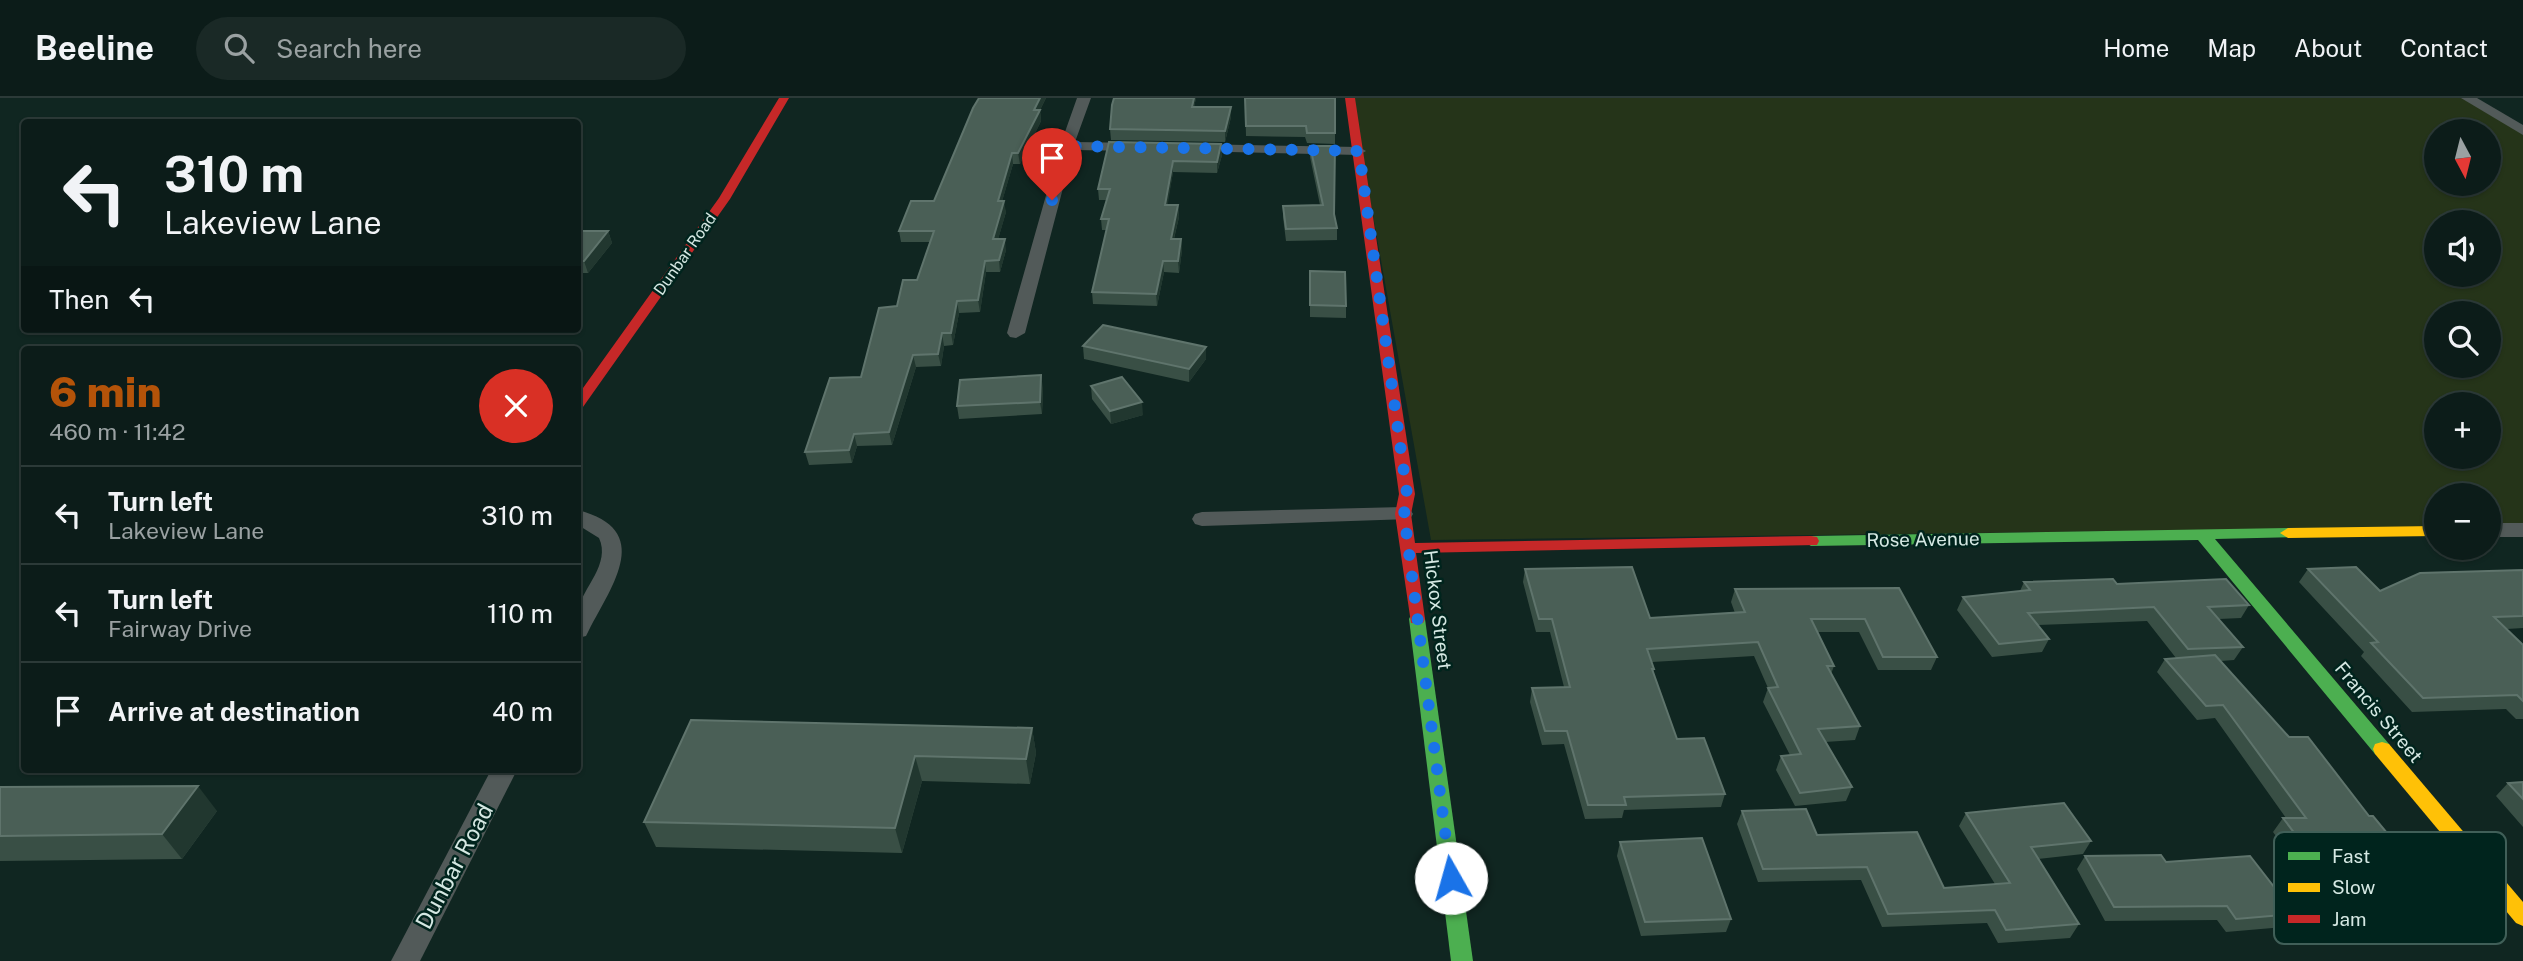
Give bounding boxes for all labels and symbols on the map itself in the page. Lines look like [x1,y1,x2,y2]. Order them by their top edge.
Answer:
north arrow [2424,119,2501,196]
pin [1022,128,1082,200]
street label: Dunbar Road [650,209,720,299]
street label: Rose Avenue [1866,527,1980,551]
street label: Hickox Street [1420,549,1456,671]
street label: Francis Street [2331,657,2427,767]
street label: Dunbar Road [410,799,498,933]
legend [2274,832,2506,944]
position arrow [1414,841,1488,915]
text: Fast [2332,845,2370,867]
text: Slow [2332,876,2376,898]
text: Jam [2332,908,2366,930]

